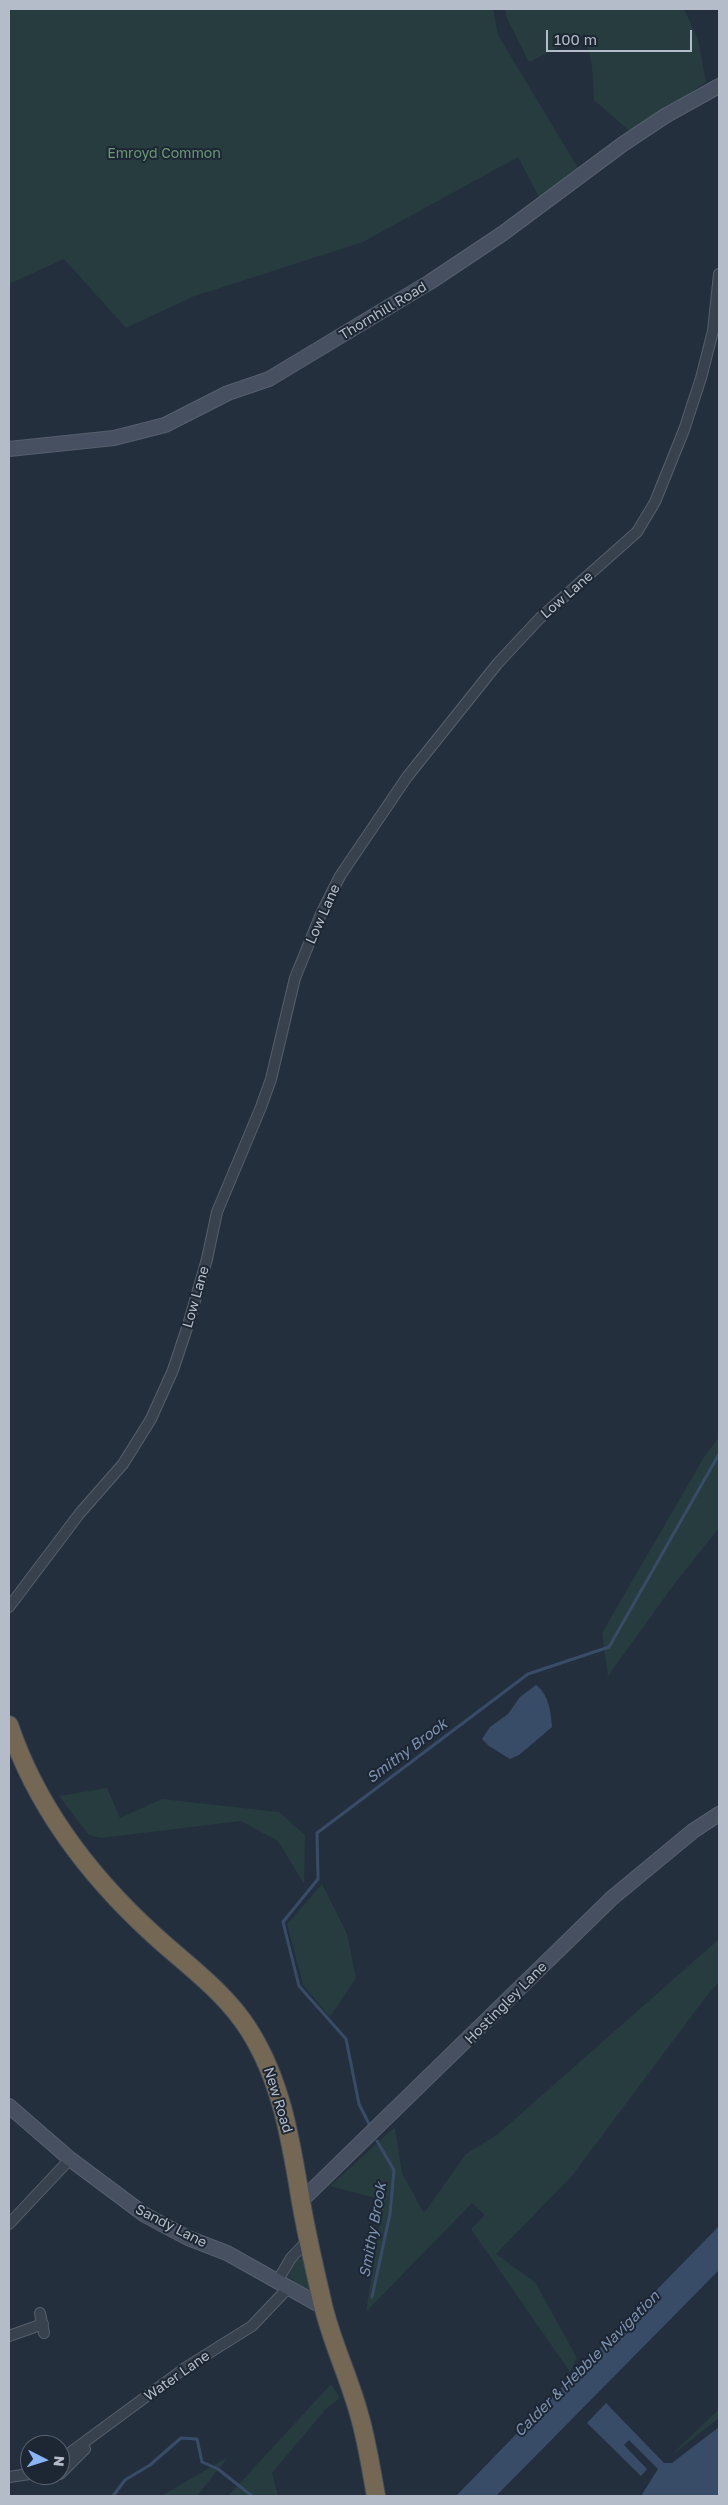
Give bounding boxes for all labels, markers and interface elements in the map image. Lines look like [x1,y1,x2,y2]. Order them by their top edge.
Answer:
scale bar [548,20,694,52]
text: 100 m [554,30,597,48]
park label: Emroyd Common [107,146,221,162]
street label: Thornhill Road [336,278,430,344]
street label: Low Lane [537,568,597,622]
street label: Low Lane [302,881,344,947]
street label: Low Lane [179,1264,213,1330]
water label: Smithy Brook [363,1715,451,1787]
street label: Hostingley Lane [461,1958,551,2048]
street label: New Road [260,2065,296,2135]
water label: Smithy Brook [356,2181,390,2279]
street label: Sandy Lane [132,2201,210,2251]
water label: Calder & Hebble Navigation [511,2288,663,2440]
street label: Water Lane [141,2347,213,2405]
north arrow [20,2435,70,2485]
text: N [51,2455,68,2467]

